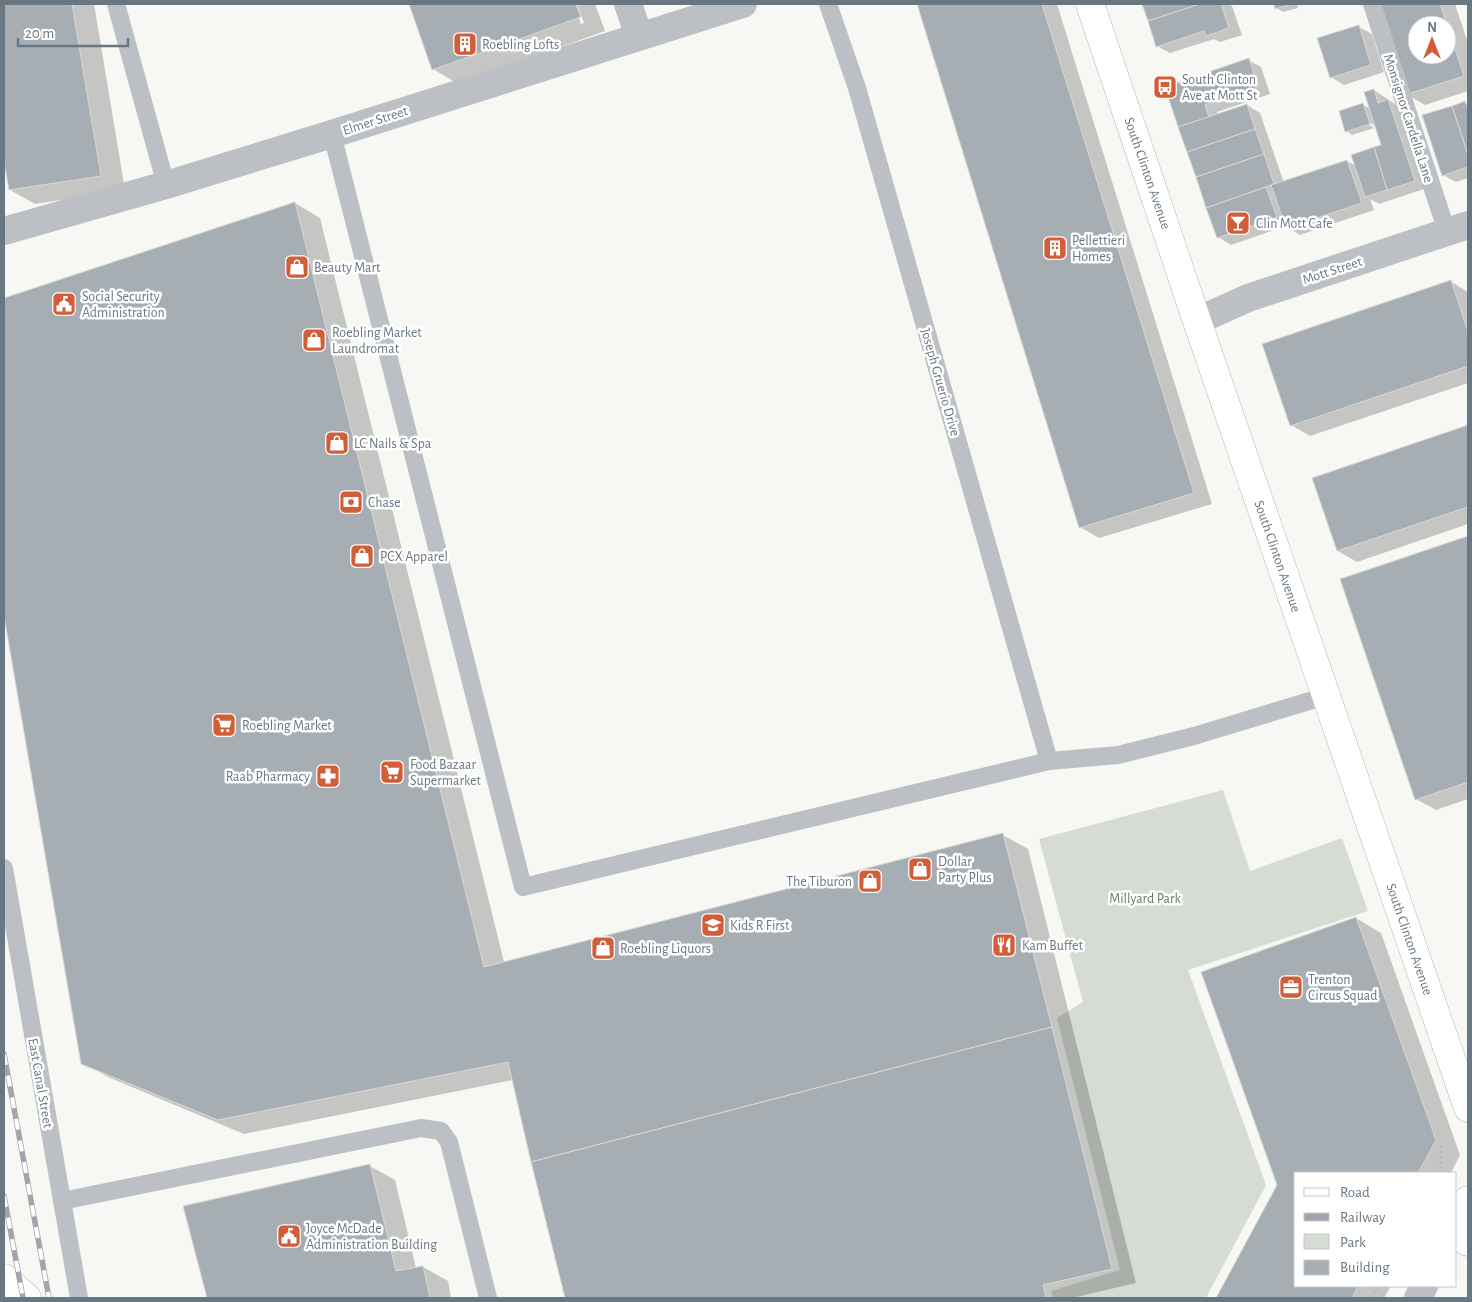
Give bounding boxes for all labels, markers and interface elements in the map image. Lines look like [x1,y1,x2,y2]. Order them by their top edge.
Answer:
scale bar [18,15,128,47]
north arrow [1407,15,1457,65]
text: N [1427,21,1437,35]
text: 20 m [25,26,54,41]
building icon: Roebling Lofts [452,31,478,57]
place label: Roebling Lofts [482,38,559,52]
street label: Monsignor Cardella Lane [1381,52,1435,184]
place label: South Clinton Ave at Mott St [1182,73,1258,103]
bus stop icon: South Clinton Ave at Mott St [1152,74,1178,100]
street label: Elmer Street [341,104,410,138]
street label: South Clinton Avenue [1121,116,1173,231]
bar icon: Clin Mott Cafe [1225,210,1251,236]
place label: Clin Mott Cafe [1256,217,1333,231]
place label: Pellettieri Homes [1072,234,1125,264]
building icon: Pellettieri Homes [1042,235,1068,261]
shop icon: Beauty Mart [284,254,310,280]
street label: Mott Street [1301,255,1364,287]
place label: Beauty Mart [314,261,381,275]
place label: Social Security Administration [82,290,165,320]
public building icon: Social Security Administration [51,291,77,317]
place label: Roebling Market Laundromat [332,326,422,356]
shop icon: Roebling Market Laundromat [301,327,327,353]
street label: Joseph Gruerio Drive [918,327,962,438]
shop icon: LC Nails & Spa [324,430,350,456]
place label: LC Nails & Spa [354,437,432,451]
bank icon: Chase [338,489,364,515]
place label: Chase [368,496,401,510]
street label: South Clinton Avenue [1251,499,1303,614]
shop icon: PCX Apparel [349,543,375,569]
place label: PCX Apparel [380,550,448,564]
supermarket icon: Roebling Market [211,712,237,738]
place label: Roebling Market [242,719,332,733]
place label: Food Bazaar Supermarket [410,758,482,788]
supermarket icon: Food Bazaar Supermarket [379,759,405,785]
pharmacy icon: Raab Pharmacy [315,763,341,789]
place label: Raab Pharmacy [226,770,310,784]
place label: Dollar Party Plus [938,855,992,885]
shop icon: Dollar Party Plus [907,856,933,882]
shop icon: The Tiburon [857,868,883,894]
place label: The Tiburon [786,875,852,889]
street label: South Clinton Avenue [1383,882,1435,997]
park label: Millyard Park [1109,892,1181,906]
school or university icon: Kids R First [700,912,726,938]
place label: Kids R First [730,919,790,933]
restaurant icon: Kam Buffet [991,932,1017,958]
shop icon: Roebling Liquors [590,935,616,961]
place label: Kam Buffet [1022,939,1084,953]
place label: Roebling Liquors [620,942,711,956]
place label: Trenton Circus Squad [1308,973,1378,1003]
office icon: Trenton Circus Squad [1278,974,1304,1000]
street label: East Canal Street [25,1037,55,1130]
legend [1294,1172,1457,1287]
text: Road [1340,1185,1370,1200]
text: Railway [1340,1210,1386,1225]
place label: Joyce McDade Administration Building [306,1222,437,1252]
public building icon: Joyce McDade Administration Building [276,1223,302,1249]
text: Park [1340,1235,1366,1250]
text: Building [1340,1260,1390,1275]

